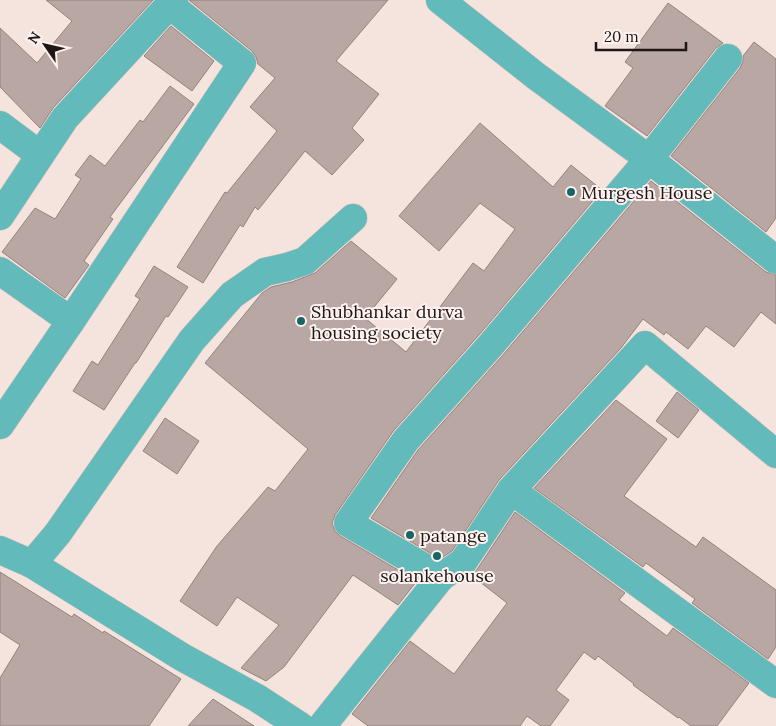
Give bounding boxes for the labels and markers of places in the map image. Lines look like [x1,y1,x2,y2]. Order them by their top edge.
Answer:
place label: Murgesh House [581,181,713,204]
marker: Murgesh House [565,186,577,198]
place label: Shubhankar durva housing society [311,300,463,344]
marker: Shubhankar durva housing society [295,315,307,327]
place label: patange [420,524,487,547]
marker: patange [404,529,416,541]
marker: solankehouse [431,550,443,562]
place label: solankehouse [380,564,494,587]

